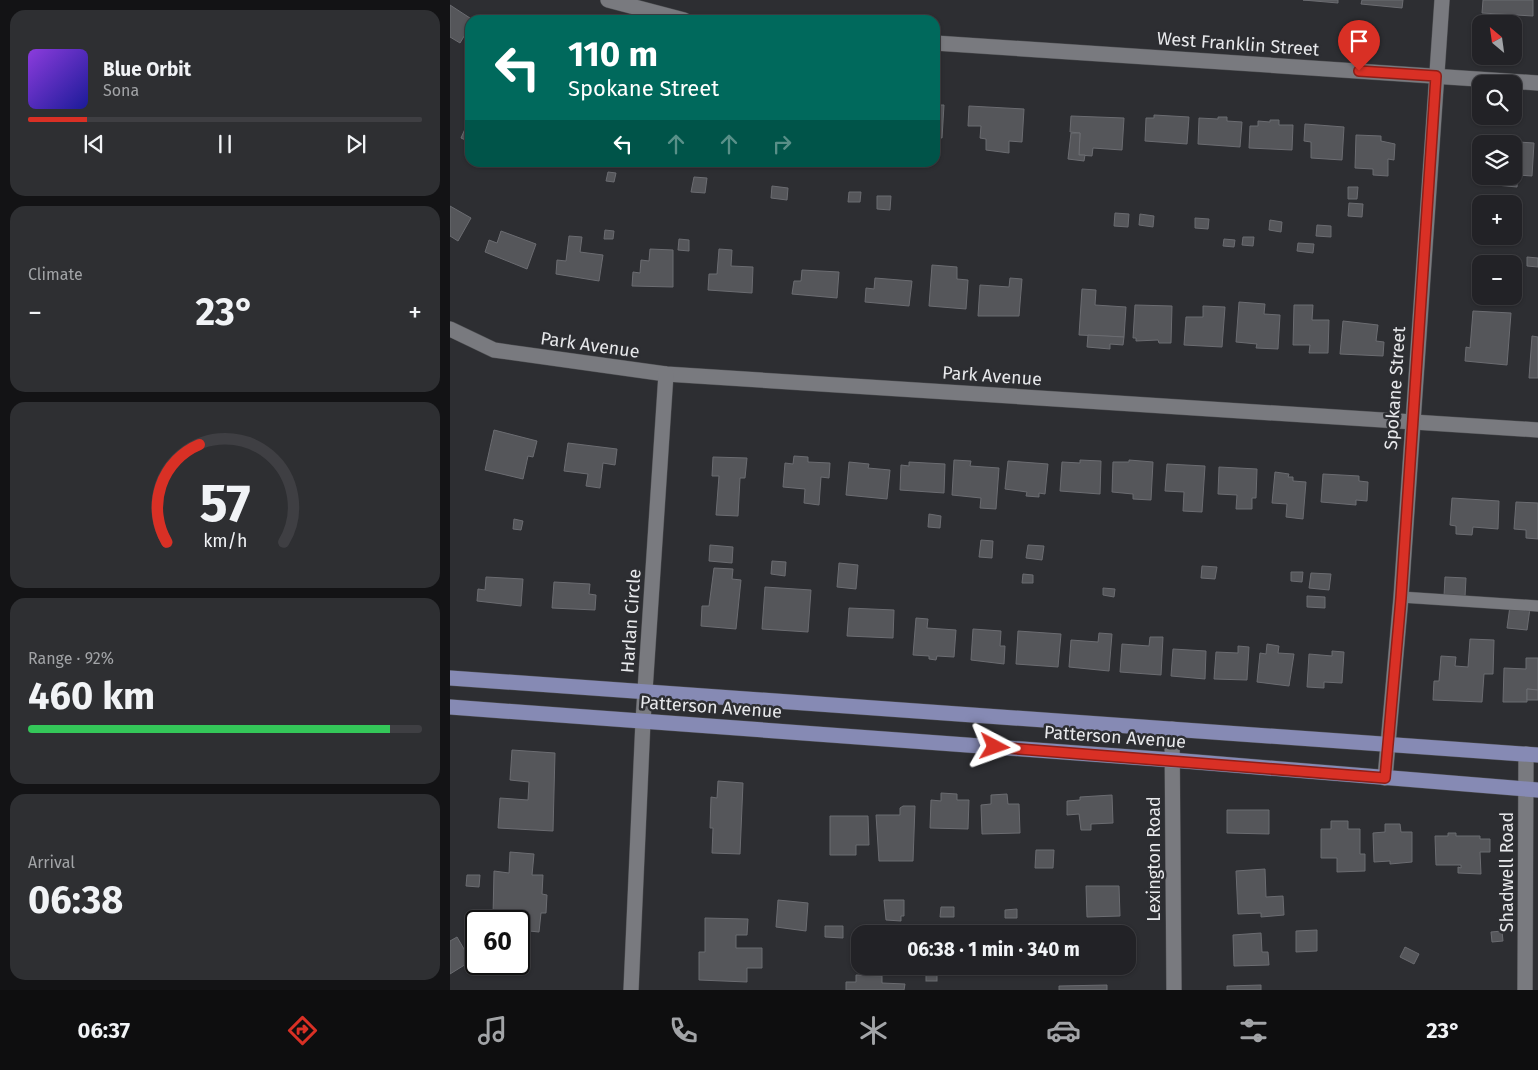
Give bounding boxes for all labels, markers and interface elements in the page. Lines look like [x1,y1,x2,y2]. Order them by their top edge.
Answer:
north arrow [1472,15,1522,65]
map controls [1472,15,1522,305]
pin [1338,20,1380,71]
street label: West Franklin Street [1156,27,1320,61]
icon: arrive [1345,27,1373,55]
text: 110 m [568,33,658,75]
icon: left [485,35,550,100]
text: Blue Orbit [103,58,191,81]
text: Spokane Street [568,75,719,102]
button: search [1472,75,1522,125]
text: Sona [103,81,139,100]
icon: previous [80,130,108,158]
icon: pause [211,130,239,158]
icon: next [342,130,370,158]
icon: left [609,130,637,158]
icon: ahead [662,130,690,158]
icon: ahead [715,130,743,158]
icon: right [768,130,796,158]
button: layers [1472,135,1522,185]
button: + [1472,195,1522,245]
button: − [1472,255,1522,305]
text: Climate [28,265,83,284]
text: 23° [196,289,255,335]
text: − [28,296,42,329]
text: + [408,296,422,329]
street label: Spokane Street [1380,325,1410,450]
street label: Park Avenue [539,327,641,363]
street label: Park Avenue [941,362,1043,390]
text: 57 [200,472,250,535]
text: km/h [203,530,247,552]
street label: Harlan Circle [616,568,646,674]
text: Range · 92% [28,649,114,668]
text: 460 km [28,673,155,719]
street label: Patterson Avenue [639,691,783,723]
position arrow [968,720,1020,772]
street label: Patterson Avenue [1043,721,1187,753]
street label: Lexington Road [1143,796,1165,922]
street label: Shadwell Road [1496,812,1518,932]
text: Arrival [28,853,75,872]
text: 06:38 [28,877,123,923]
speed limit sign: 60 [465,910,530,975]
text: 06:38 · 1 min · 340 m [907,938,1080,961]
icon: directions [285,1013,320,1048]
icon: music [475,1013,510,1048]
icon: phone [666,1013,701,1048]
icon: climate [856,1013,891,1048]
icon: car [1046,1013,1081,1048]
icon: filters [1236,1013,1271,1048]
text: 06:37 [78,1017,130,1044]
text: 23° [1426,1017,1460,1044]

